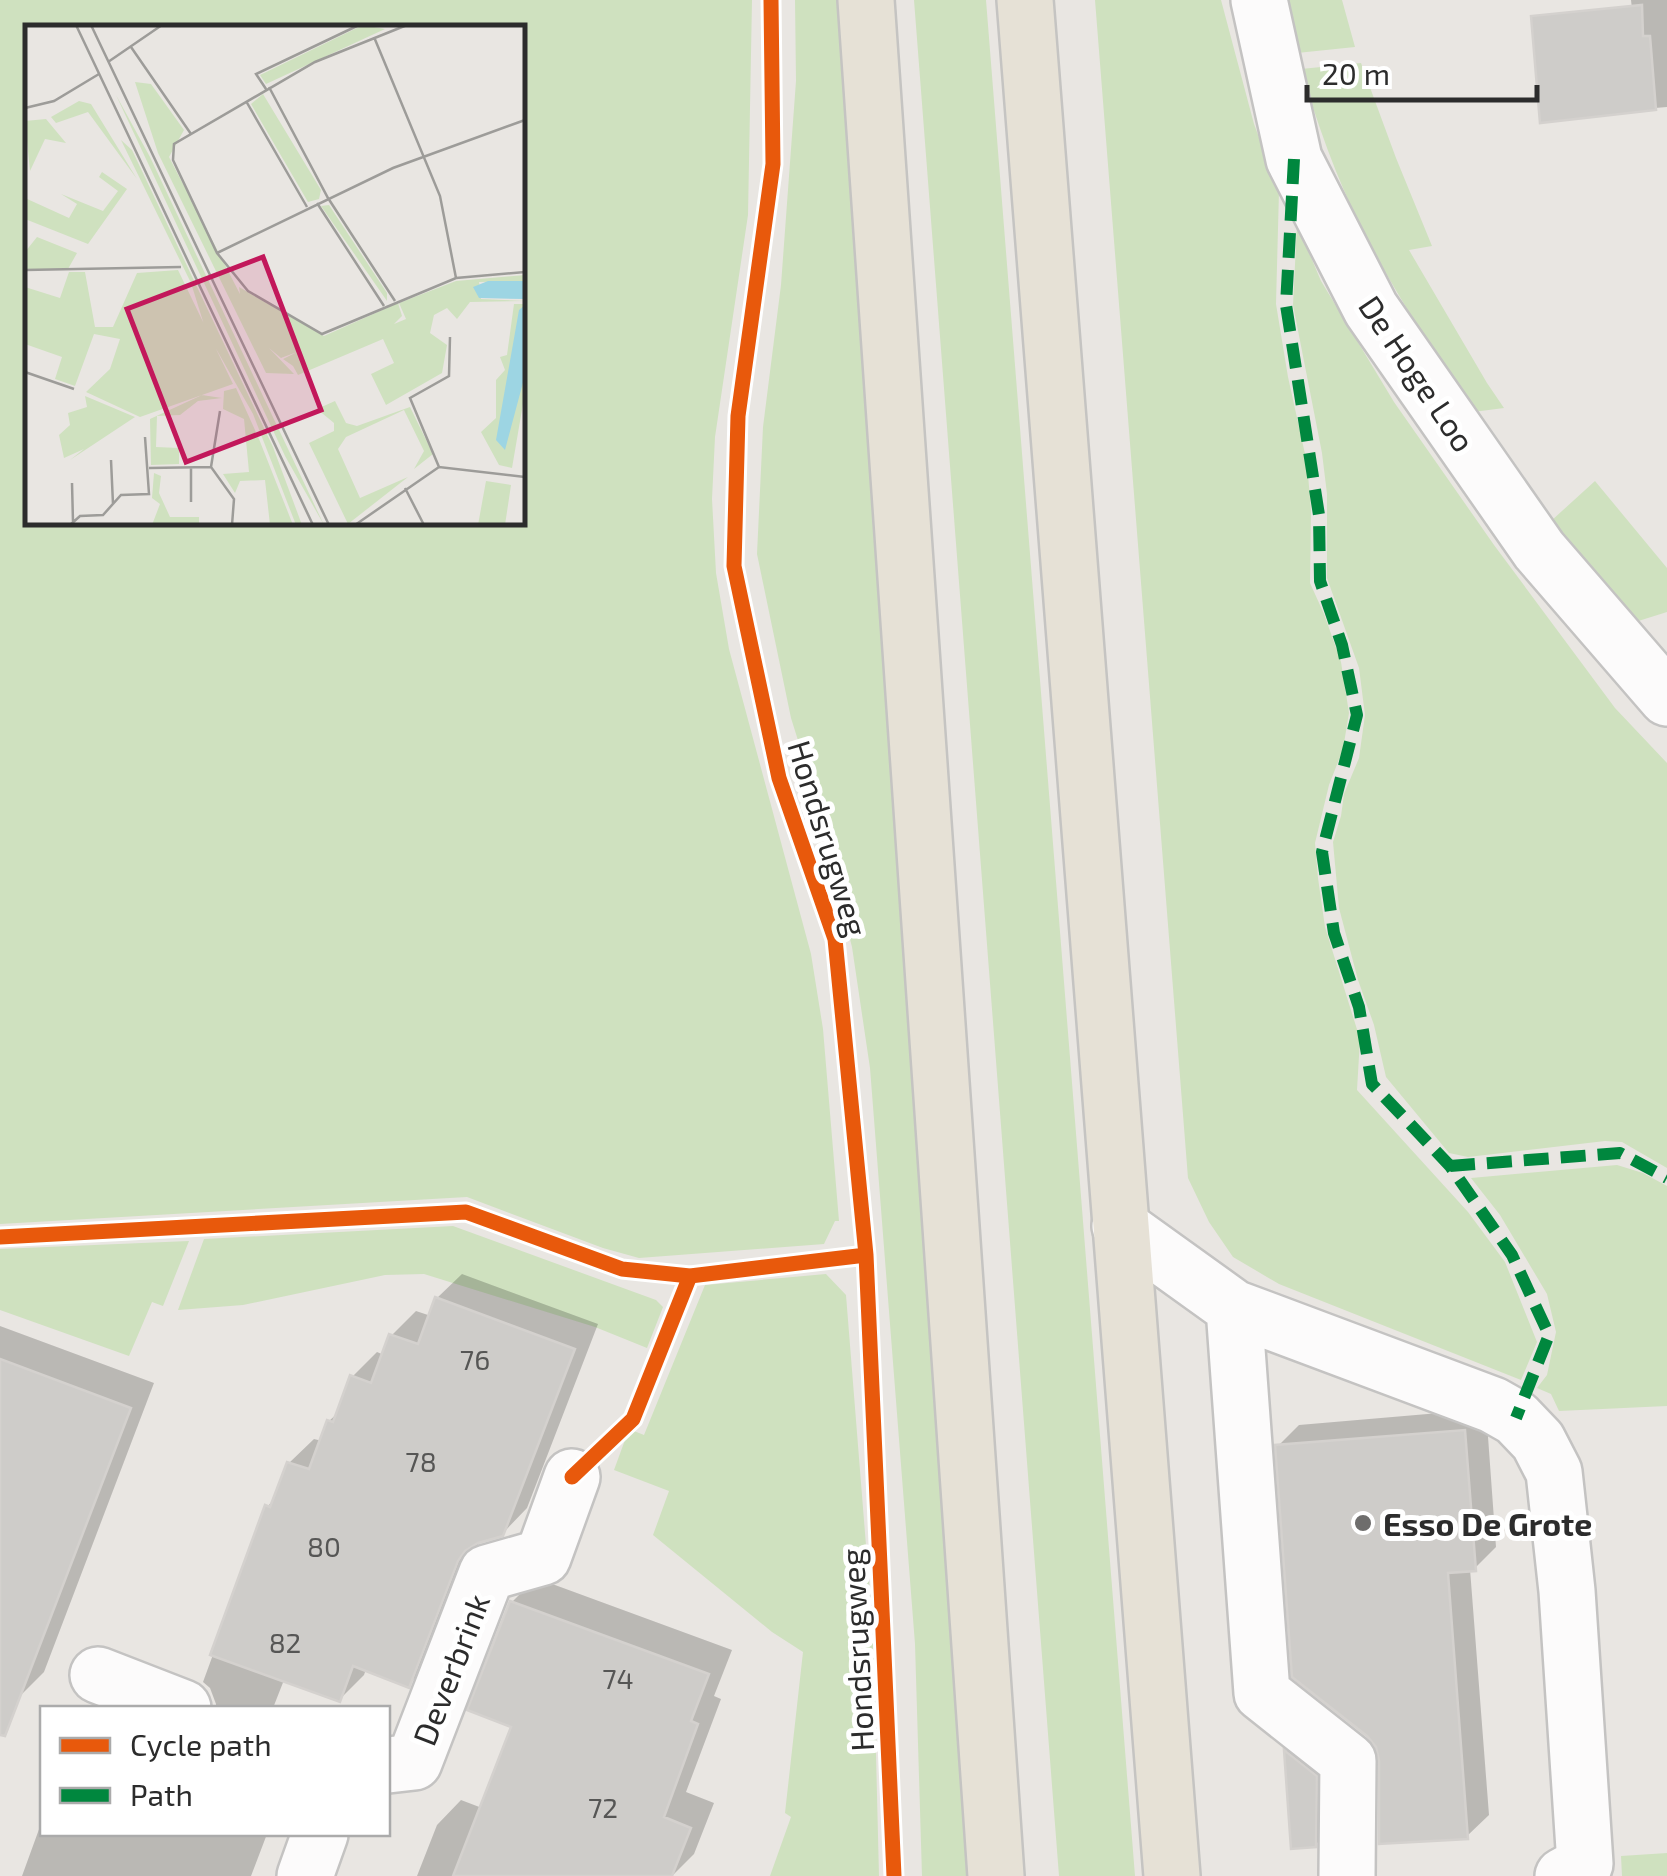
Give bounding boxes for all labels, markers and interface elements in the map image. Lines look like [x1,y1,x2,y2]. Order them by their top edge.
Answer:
inset map [25,25,525,525]
scale bar [1307,40,1537,102]
text: 20 m [1322,55,1390,91]
street label: De Hoge Loo [1352,288,1484,458]
street label: Hondsrugweg [781,735,877,941]
house number: 76 [460,1342,490,1376]
house number: 78 [405,1444,437,1478]
place label: Esso De Grote [1383,1504,1592,1542]
marker: Esso De Grote [1352,1512,1374,1534]
house number: 80 [307,1529,341,1563]
street label: Hondsrugweg [832,1548,880,1752]
street label: Deverbrink [404,1588,496,1750]
house number: 82 [269,1625,301,1659]
house number: 74 [602,1661,634,1695]
legend [40,1706,390,1836]
text: Cycle path [130,1726,272,1762]
text: Path [130,1776,193,1812]
house number: 72 [588,1790,618,1824]

